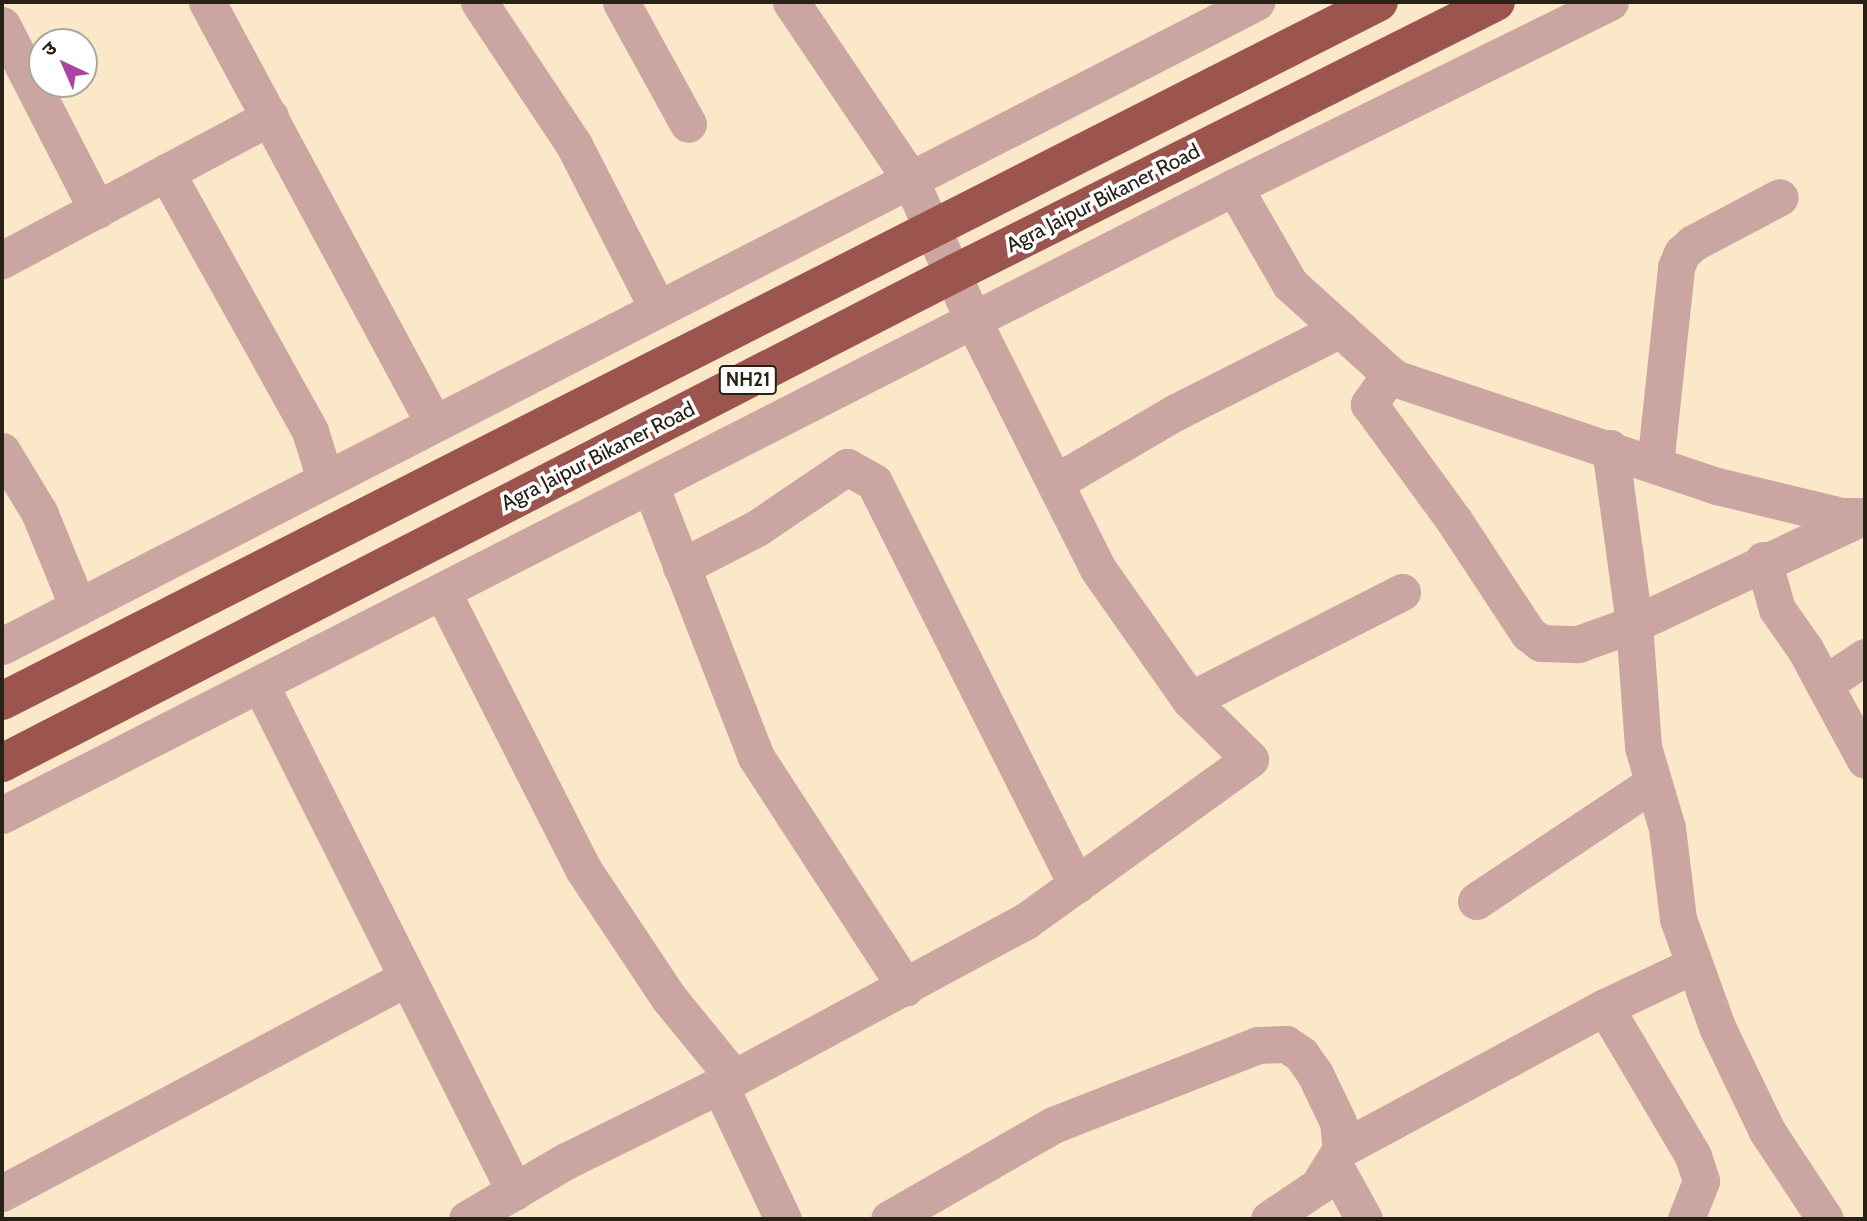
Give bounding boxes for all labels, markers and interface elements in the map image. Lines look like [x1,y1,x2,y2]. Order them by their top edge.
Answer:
north arrow [28,28,98,98]
text: उ [37,37,61,61]
street label: Agra Jaipur Bikaner Road [1002,138,1204,258]
road number: NH21 [718,364,778,396]
street label: Agra Jaipur Bikaner Road [497,396,699,516]

